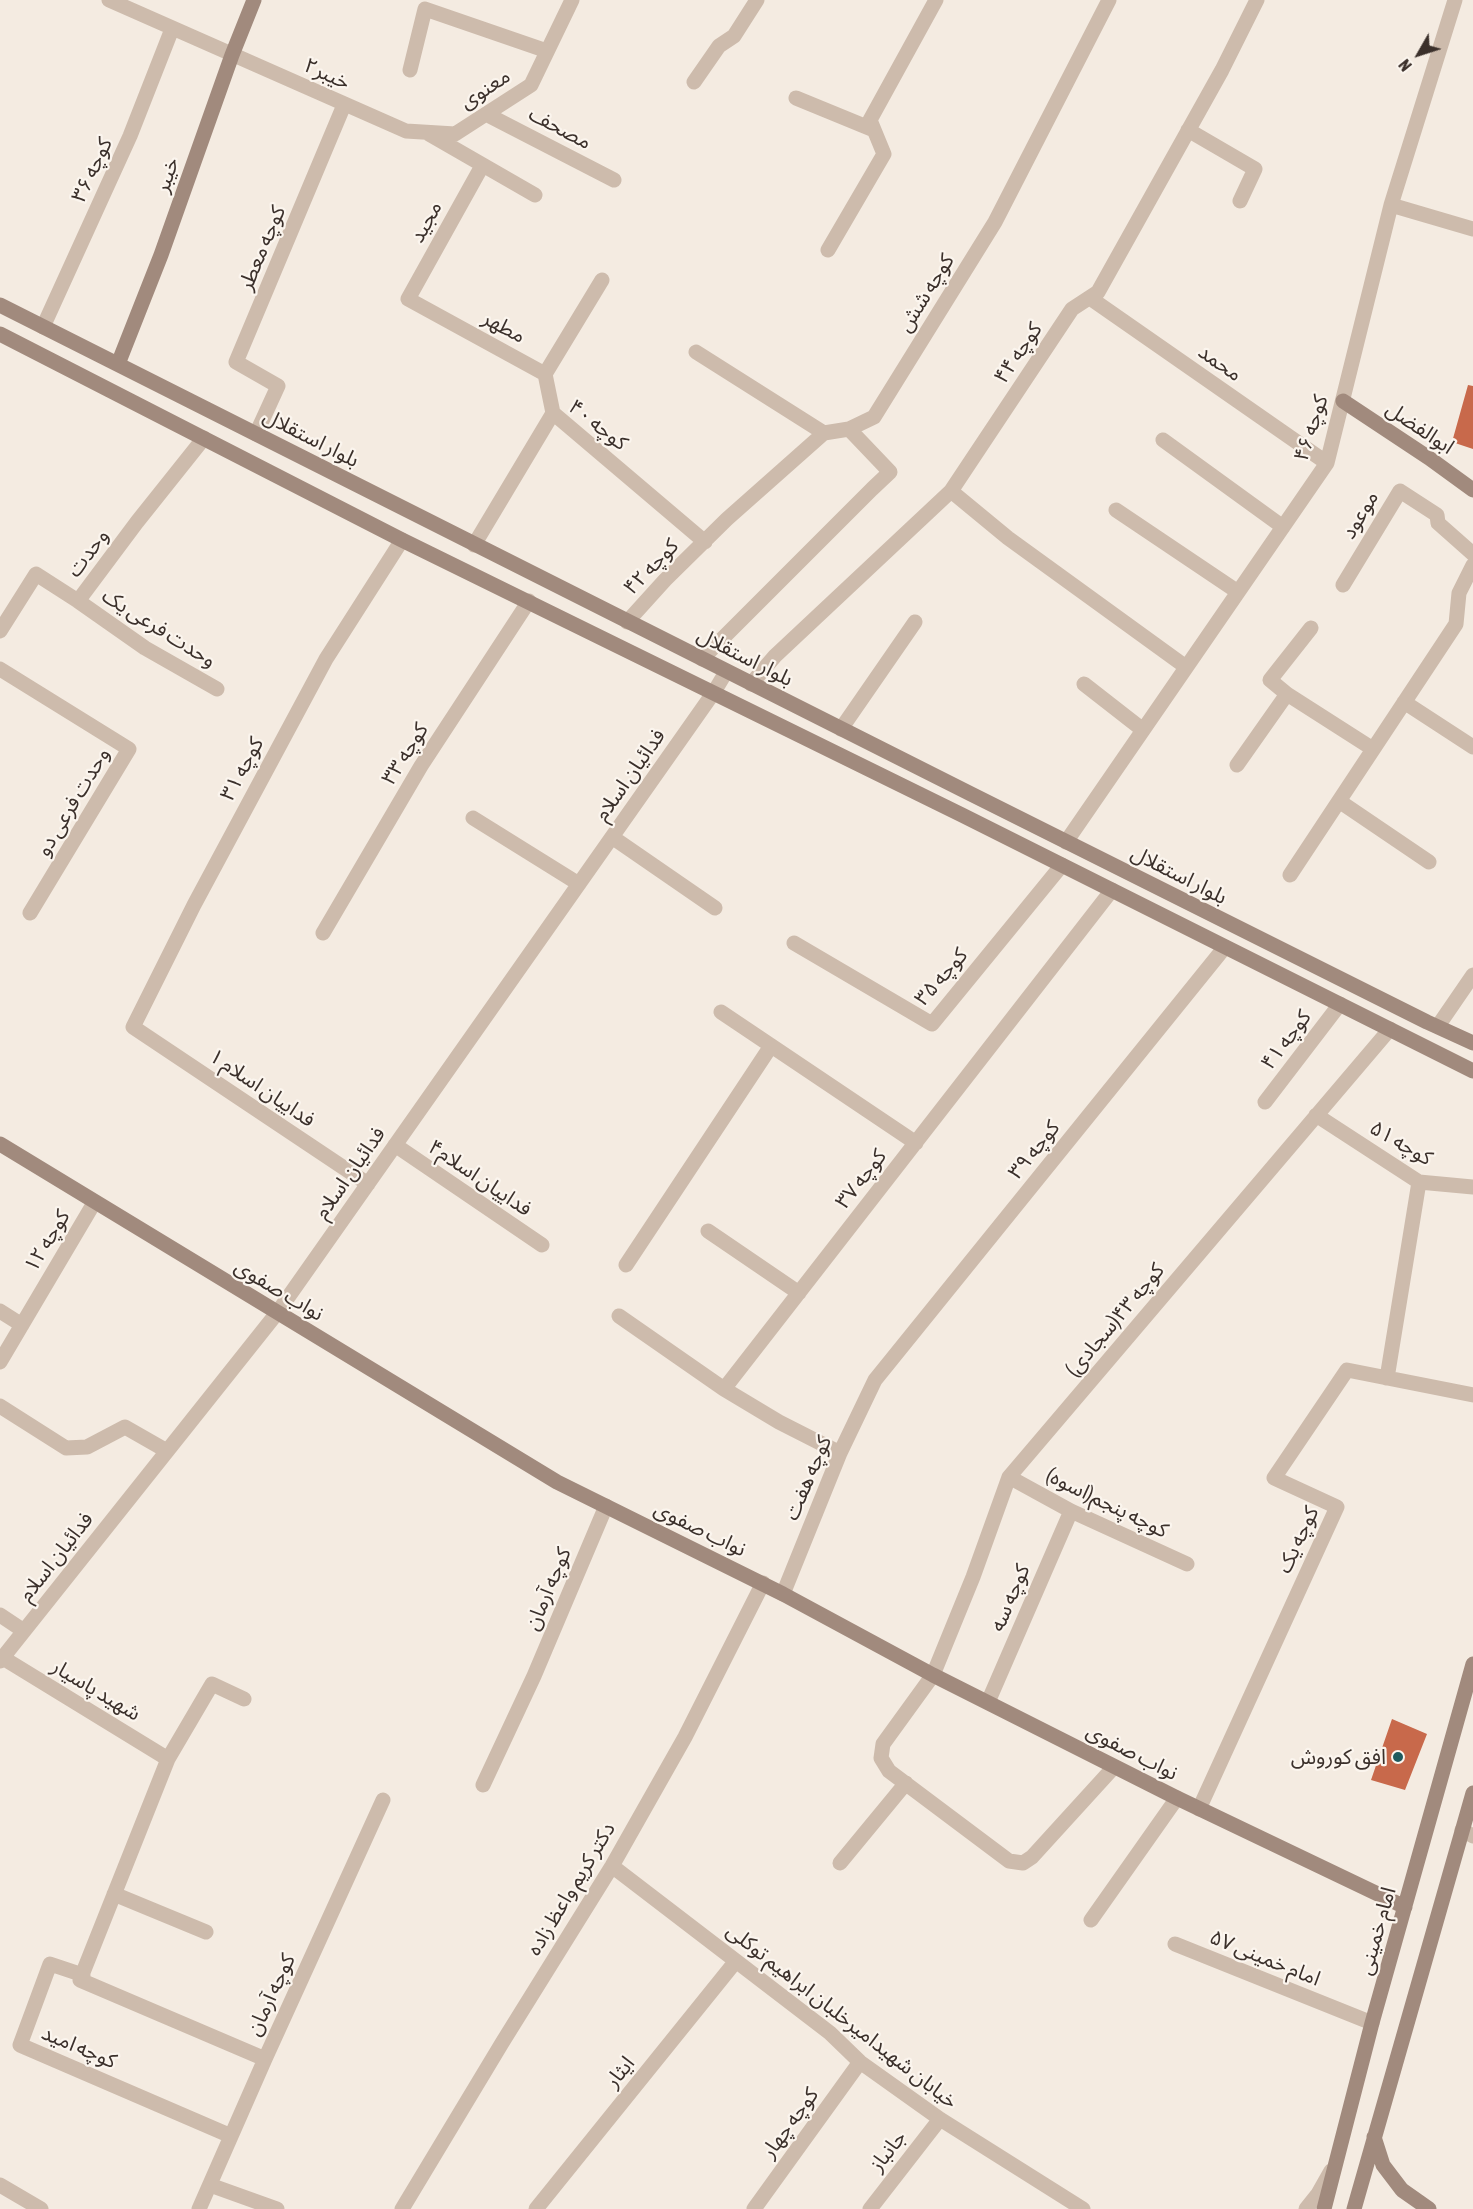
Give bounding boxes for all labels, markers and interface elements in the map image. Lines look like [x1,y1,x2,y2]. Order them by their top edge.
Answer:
north arrow [1389,24,1449,84]
street label: خیبر۲ [300,53,354,95]
text: N [1395,56,1415,75]
street label: معنوی [455,63,515,115]
street label: مصحف [524,101,596,155]
street label: کوچه ۳۶ [66,134,118,206]
street label: خیبر [149,154,185,196]
street label: مجید [404,197,448,247]
street label: کوچه معطر [233,202,291,294]
street label: کوچه شش [892,249,960,337]
street label: مطهر [478,305,530,349]
street label: کوچه ۴۴ [989,318,1047,388]
street label: محمد [1193,339,1247,387]
street label: کوچه ۴۶ [1289,392,1333,464]
street label: کوچه ۴۰ [563,394,633,456]
street label: ابوالفضل [1381,396,1459,460]
street label: بلوار استقلال [259,403,363,473]
street label: موعود [1336,486,1384,544]
street label: وحدت [62,524,114,582]
street label: کوچه ۴۲ [618,534,684,600]
street label: وحدت فرعی یک [97,583,221,673]
street label: بلوار استقلال [693,622,797,692]
street label: کوچه ۳۳ [376,718,434,790]
street label: فدائیان اسلام [589,724,671,826]
street label: کوچه ۳۱ [215,733,269,805]
street label: وحدت فرعی دو [31,743,115,861]
street label: بلوار استقلال [1127,840,1231,910]
street label: کوچه ۳۵ [909,943,973,1011]
street label: کوچه ۴۱ [1255,1005,1317,1075]
street label: فداییان اسلام ۱ [204,1043,320,1133]
street label: کوچه ۵۱ [1365,1115,1437,1171]
street label: کوچه ۳۹ [1003,1116,1065,1184]
street label: فدائیان اسلام [309,1122,391,1224]
street label: فداییان اسلام۴ [424,1134,536,1222]
street label: کوچه ۳۷ [830,1144,892,1214]
street label: کوچه ۱۲ [19,1205,75,1277]
street label: نواب صفوی [230,1254,328,1326]
street label: کوچه ۴۳(سجادی) [1060,1258,1170,1382]
street label: کوچه هفت [779,1432,837,1524]
street label: کوچه پنجم(اسوه) [1042,1463,1172,1543]
street label: نواب صفوی [650,1496,750,1562]
street label: کوچه یک [1272,1503,1324,1577]
street label: فدائیان اسلام [13,1507,99,1607]
street label: کوچه آرمان [519,1544,577,1634]
street label: کوچه سه [985,1561,1035,1635]
street label: شهید پاسیار [47,1654,145,1726]
street label: نواب صفوی [1082,1718,1182,1786]
place label: افق کوروش [1291,1744,1386,1770]
marker: افق کوروش [1391,1750,1405,1764]
street label: دکتر کریم واعظ زاده [521,1818,621,1960]
street label: امام خمینی [1352,1884,1402,1978]
street label: خیابان شهیدامیرخلبان ابراهیم توکلی [721,1918,963,2114]
street label: امام خمینی ۵۷ [1206,1924,1324,1992]
street label: کوچه آرمان [241,1950,301,2040]
street label: کوچه امید [38,2020,120,2074]
street label: ایثار [600,2051,640,2093]
street label: کوچه چهار [756,2083,824,2163]
street label: جانباز [864,2125,912,2177]

